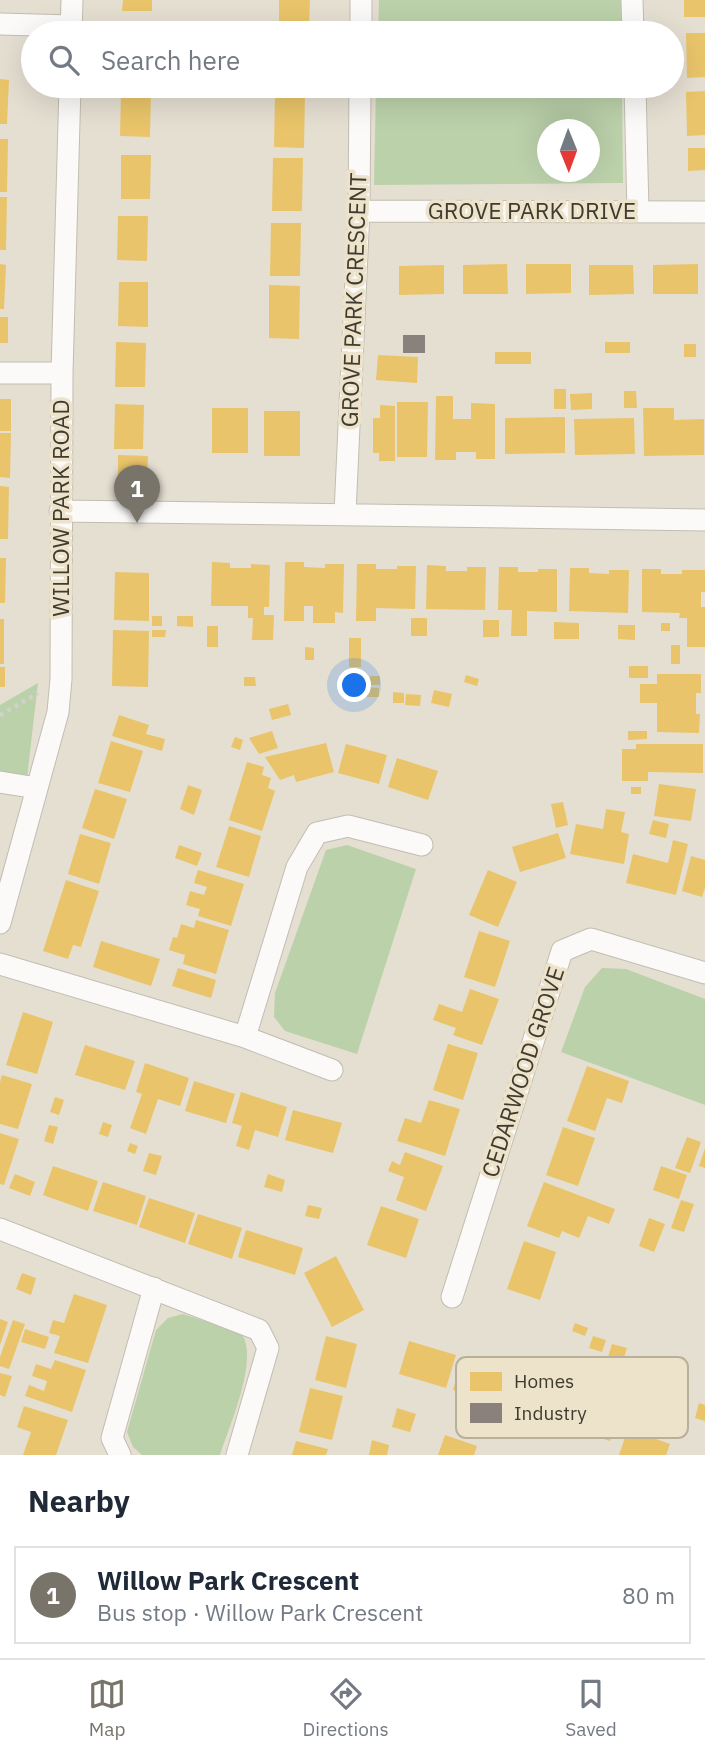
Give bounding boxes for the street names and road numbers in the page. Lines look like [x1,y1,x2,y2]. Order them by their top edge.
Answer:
street label: GROVE PARK CRESCENT [334,172,372,428]
street label: GROVE PARK DRIVE [428,195,636,225]
street label: WILLOW PARK ROAD [45,399,75,617]
street label: CEDARWOOD GROVE [474,962,570,1181]

